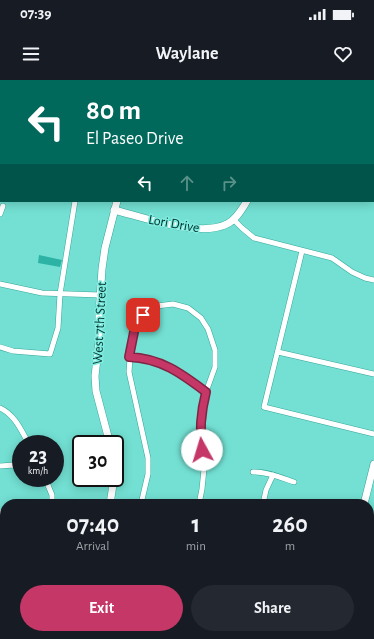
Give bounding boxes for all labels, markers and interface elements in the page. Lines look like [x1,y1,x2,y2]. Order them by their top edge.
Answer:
text: 07:39 [20,6,51,21]
icon: menu [20,43,42,65]
icon: heart [332,43,354,65]
text: Waylane [155,45,219,63]
icon: left [20,96,72,148]
text: 80 m [86,97,141,125]
text: El Paseo Drive [86,130,184,148]
icon: left [134,172,156,194]
icon: ahead [176,172,198,194]
icon: right [218,172,240,194]
street label: Lori Drive [147,213,201,235]
street label: West 7th Street [91,281,109,365]
pin [126,298,160,332]
icon: arrive [132,304,154,326]
position arrow [181,429,223,471]
speed limit sign: 30 [72,435,124,487]
text: 23 [29,446,47,466]
text: km/h [28,466,48,476]
text: 07:40 [66,513,119,537]
text: 1 [191,513,200,537]
text: 260 [272,513,308,537]
text: Arrival [76,540,110,553]
text: min [186,540,206,553]
text: m [285,540,295,553]
button: Exit [20,585,183,631]
button: Share [191,585,354,631]

